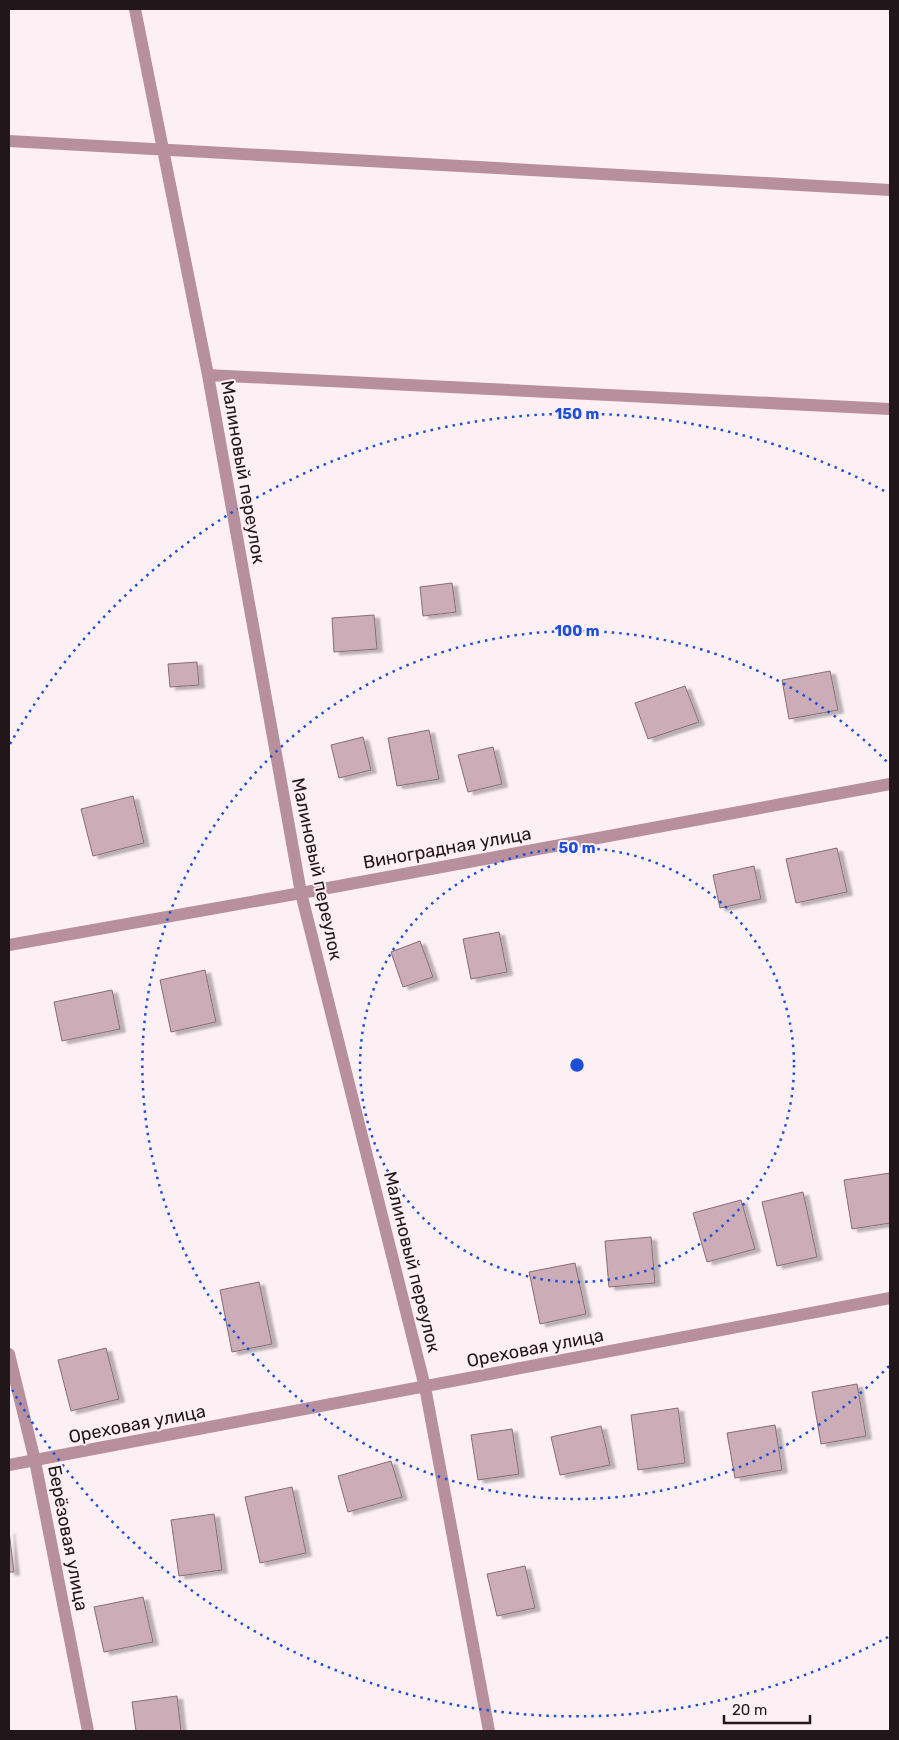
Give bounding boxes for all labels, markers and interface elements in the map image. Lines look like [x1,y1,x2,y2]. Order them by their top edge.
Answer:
street label: Малиновый переулок [216,378,270,566]
text: 150 m [555,405,599,423]
text: 100 m [555,622,599,640]
street label: Малиновый переулок [287,776,347,963]
street label: Виноградная улица [361,822,533,874]
text: 50 m [559,839,595,857]
centre of rings [568,1056,586,1074]
street label: Малиновый переулок [379,1169,445,1355]
street label: Ореховая улица [465,1324,605,1372]
street label: Ореховая улица [67,1400,207,1448]
street label: Берёзовая улица [43,1463,93,1613]
scale bar [724,1692,810,1724]
text: 20 m [732,1701,767,1719]

